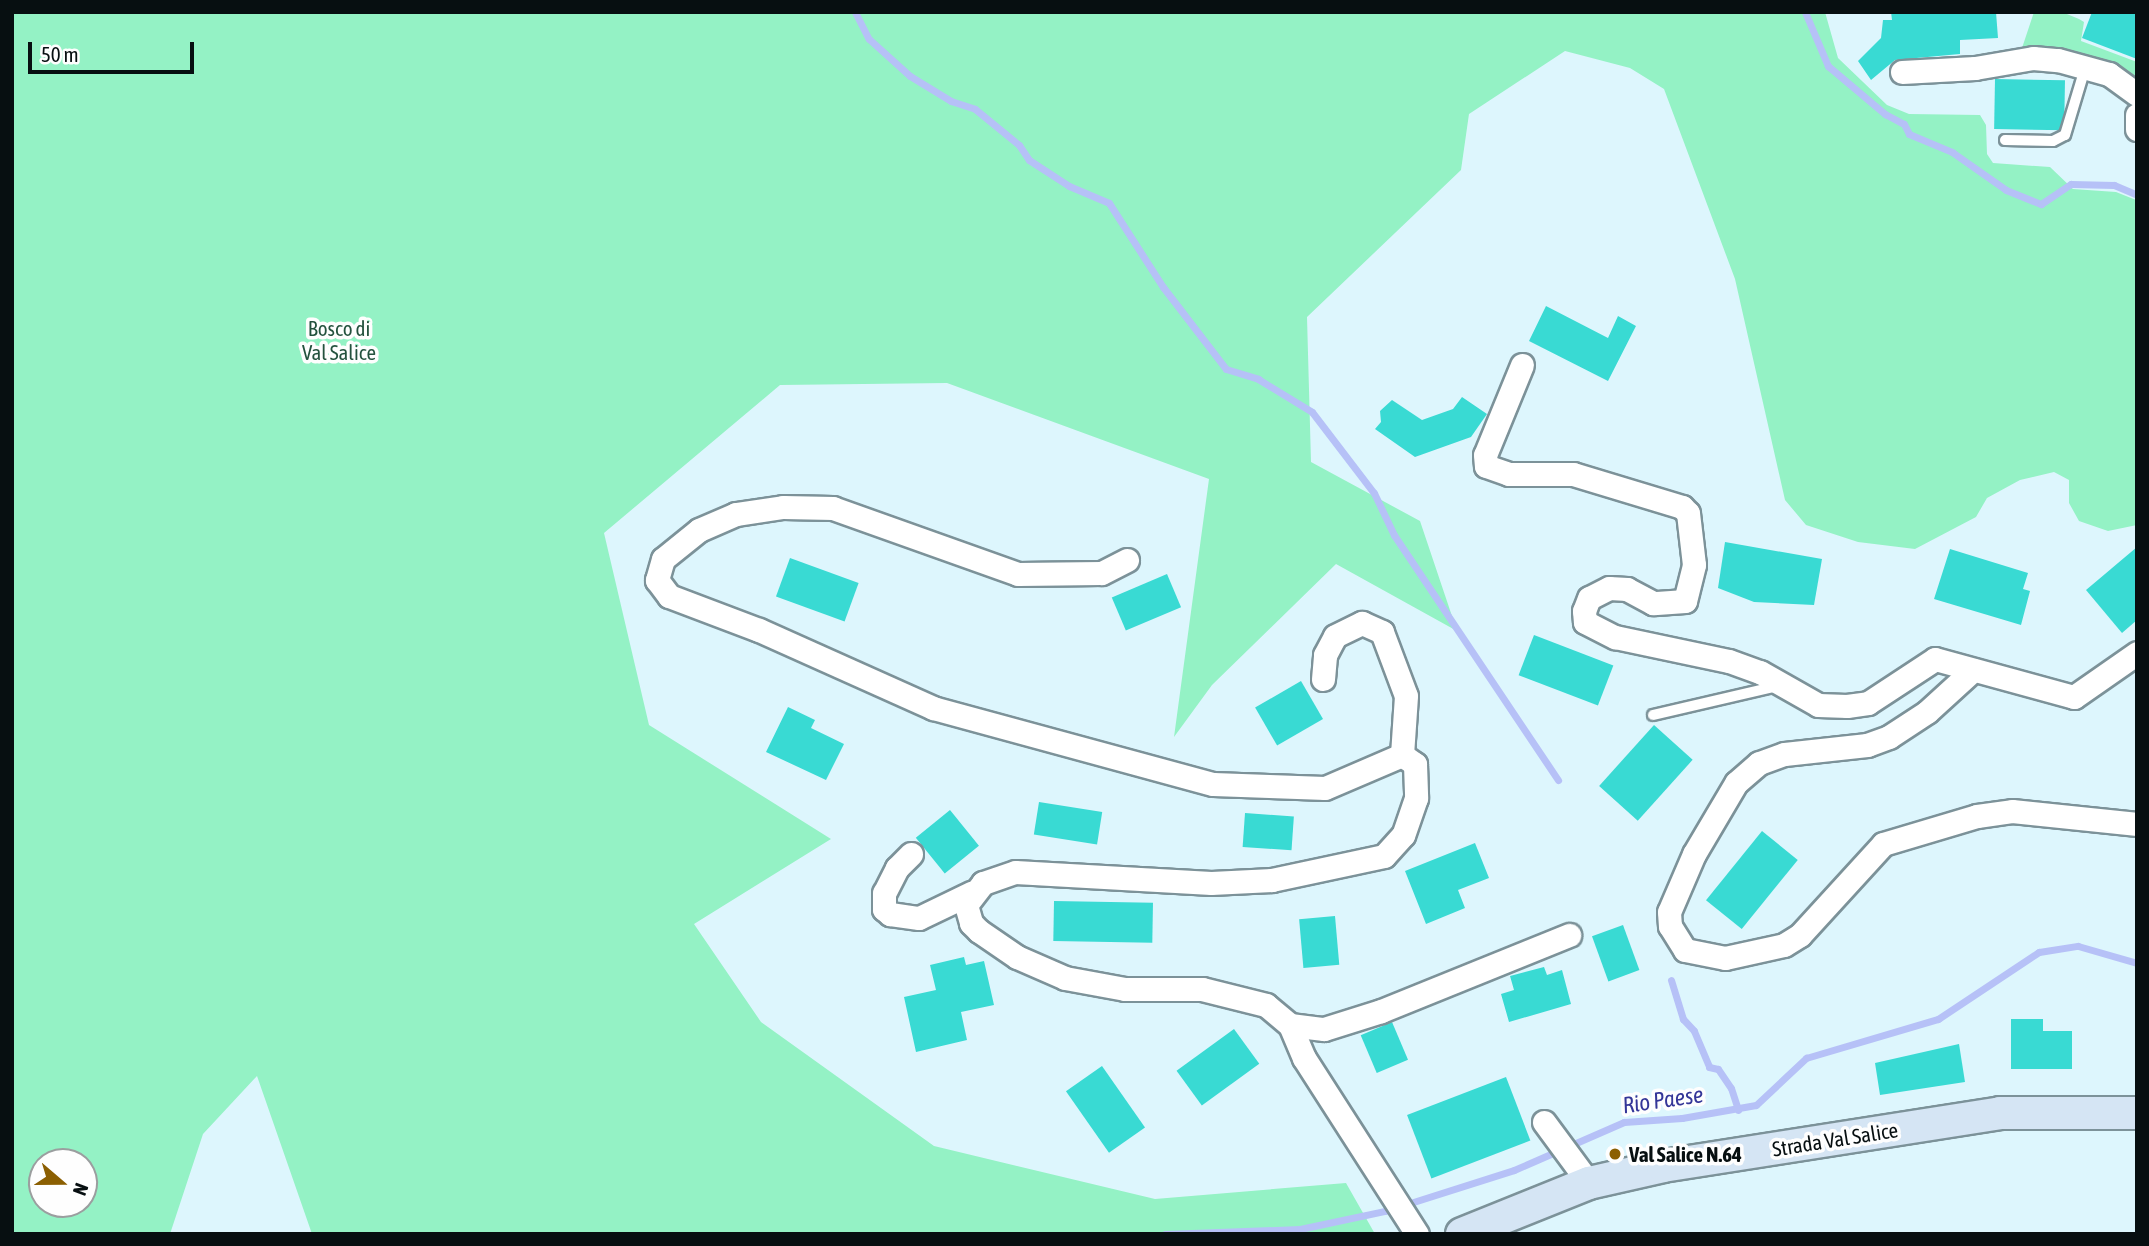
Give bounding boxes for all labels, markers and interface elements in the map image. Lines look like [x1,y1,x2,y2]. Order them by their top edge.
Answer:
scale bar [32,28,198,72]
text: 50 m [41,42,79,66]
park label: Bosco di Val Salice [302,315,376,365]
water label: Rio Paese [1621,1081,1705,1119]
street label: Strada Val Salice [1770,1117,1900,1161]
place label: Val Salice N.64 [1629,1141,1742,1167]
marker: Val Salice N.64 [1607,1146,1623,1162]
north arrow [28,1148,98,1218]
text: N [69,1180,93,1199]

